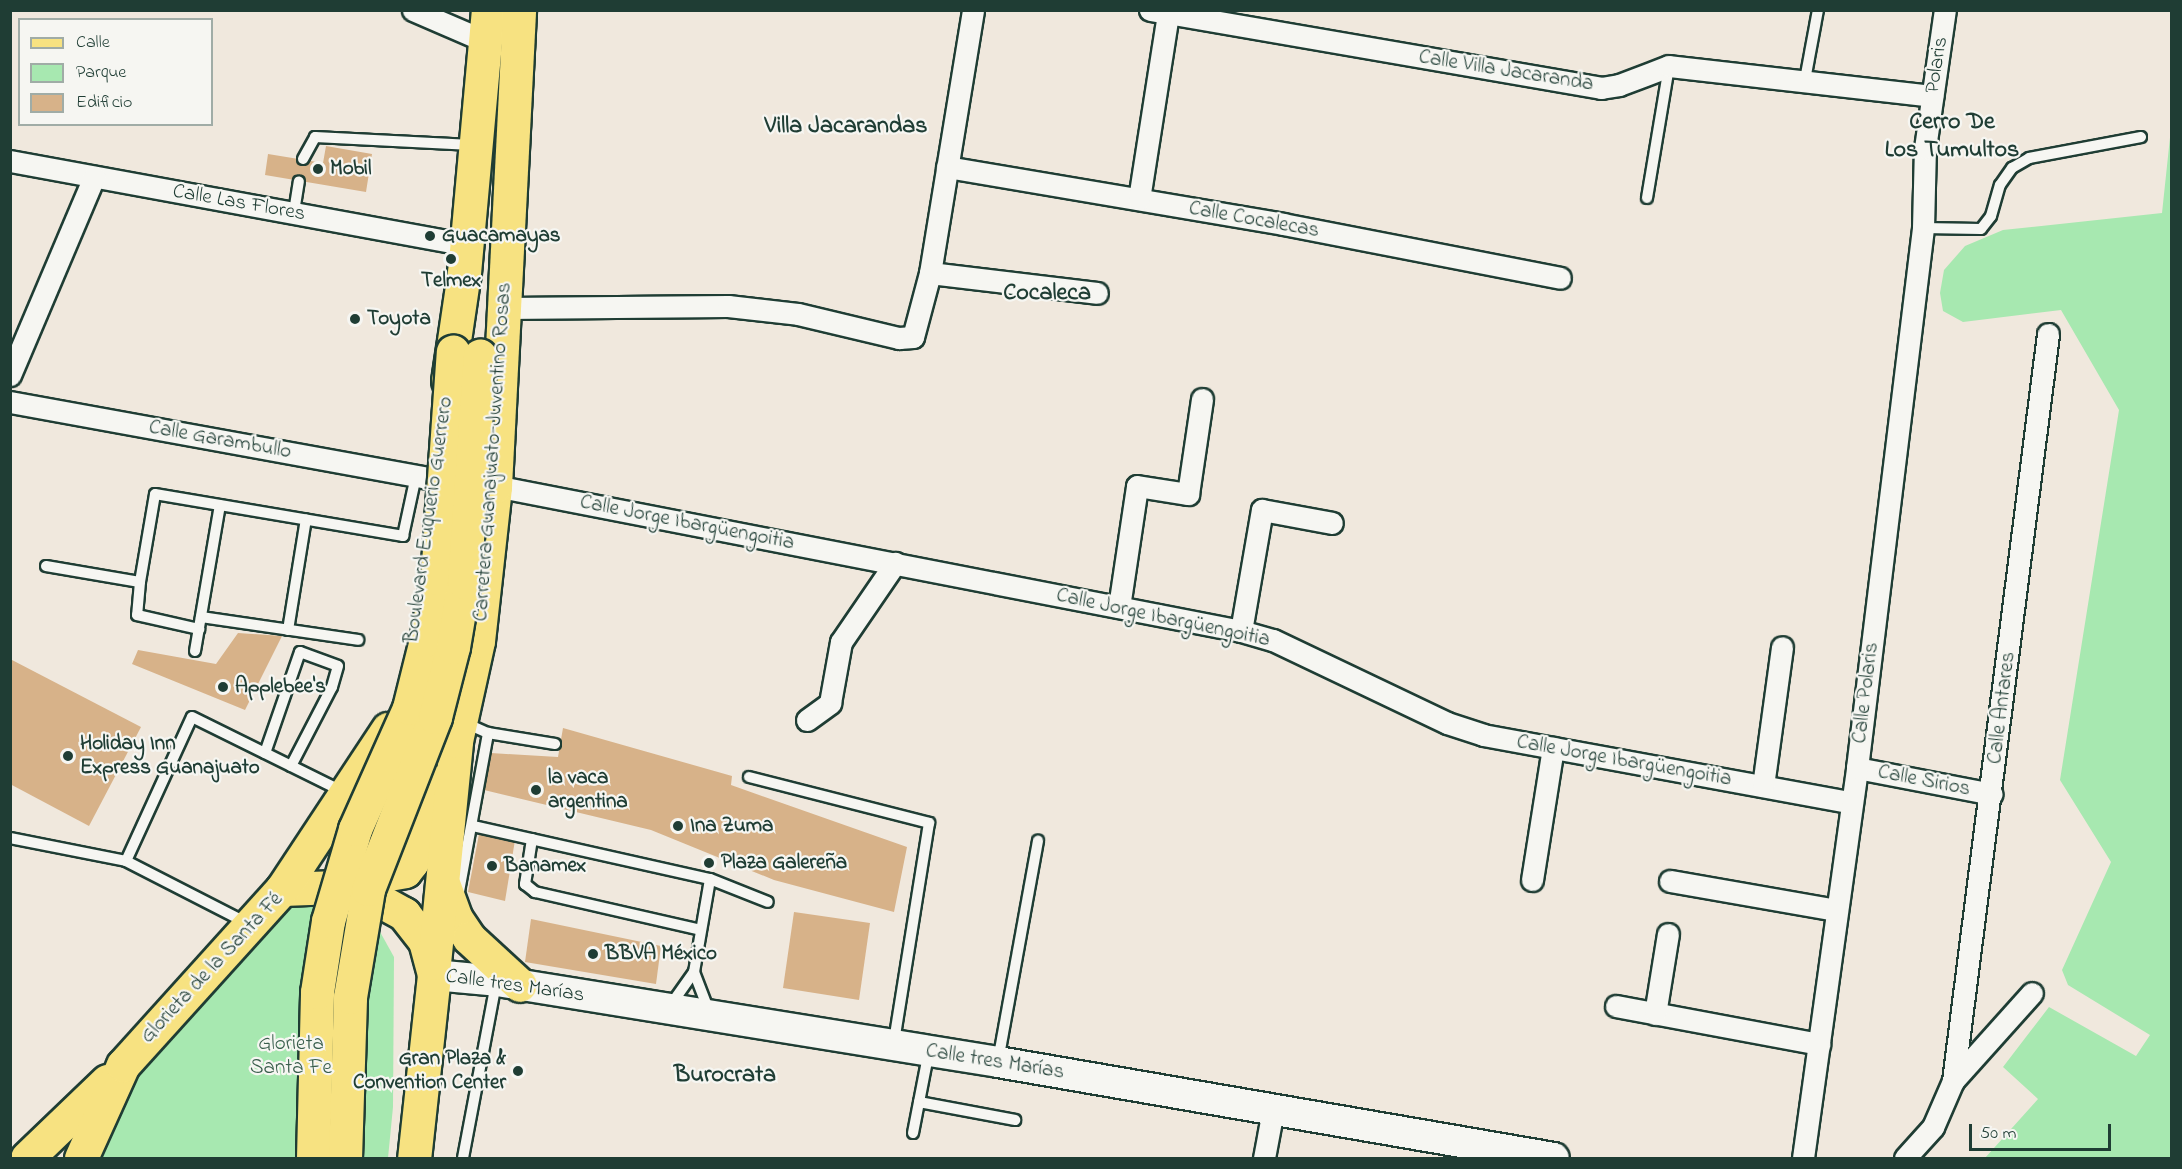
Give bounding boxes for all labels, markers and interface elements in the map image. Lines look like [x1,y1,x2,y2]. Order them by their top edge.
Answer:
legend [18,18,213,126]
text: Calle [76,30,110,56]
street label: Polaris [1920,35,1954,95]
street label: Calle Villa Jacaranda [1417,45,1595,97]
text: Parque [76,60,126,86]
text: Edificio [76,90,132,116]
district label: Cerro De Los Tumultos [1885,109,2019,165]
district label: Villa Jacarandas [764,113,928,141]
place label: Mobil [330,156,371,182]
marker: Mobil [311,162,325,176]
street label: Calle Las Flores [171,179,307,227]
street label: Calle Cocalecas [1187,196,1321,244]
place label: Guacamayas [442,223,560,249]
marker: Guacamayas [423,229,437,243]
marker: Telmex [444,252,458,266]
place label: Telmex [421,268,481,294]
district label: Cocaleca [1003,280,1091,308]
street label: Carretera Guanajuato-Juventino Rosas [469,282,517,622]
place label: Toyota [367,306,431,332]
marker: Toyota [348,312,362,326]
street label: Boulevard Euquerio Guerrero [399,395,459,645]
street label: Calle Garambullo [147,415,293,465]
street label: Calle Jorge Ibargüengoitia [578,490,796,556]
street label: Calle Jorge Ibargüengoitia [1054,583,1272,653]
street label: Calle Polaris [1847,641,1885,745]
street label: Calle Antares [1983,650,2021,766]
place label: Applebee's [235,674,326,700]
marker: Applebee's [216,680,230,694]
street label: Calle Jorge Ibargüengoitia [1515,730,1733,792]
place label: Holiday Inn Express Guanajuato [80,731,260,781]
marker: Holiday Inn Express Guanajuato [61,749,75,763]
street label: Calle Sirios [1876,760,1972,802]
place label: la vaca argentina [548,765,628,815]
marker: la vaca argentina [529,783,543,797]
place label: Ina Zuma [690,813,773,839]
marker: Ina Zuma [671,819,685,833]
place label: Plaza Galereña [721,850,847,876]
place label: Banamex [504,853,586,879]
marker: Plaza Galereña [702,856,716,870]
marker: Banamex [485,859,499,873]
street label: Glorieta de la Santa Fé [135,887,289,1049]
place label: BBVA México [605,941,717,967]
marker: BBVA México [586,947,600,961]
street label: Calle tres Marías [444,964,586,1008]
park label: Glorieta Santa Fe [250,1031,332,1081]
street label: Calle tres Marías [924,1039,1066,1085]
place label: Gran Plaza & Convention Center [353,1046,506,1096]
district label: Burocrata [674,1062,776,1090]
marker: Gran Plaza & Convention Center [511,1064,525,1078]
scale bar [1972,1112,2114,1150]
text: 50 m [1980,1121,2017,1147]

